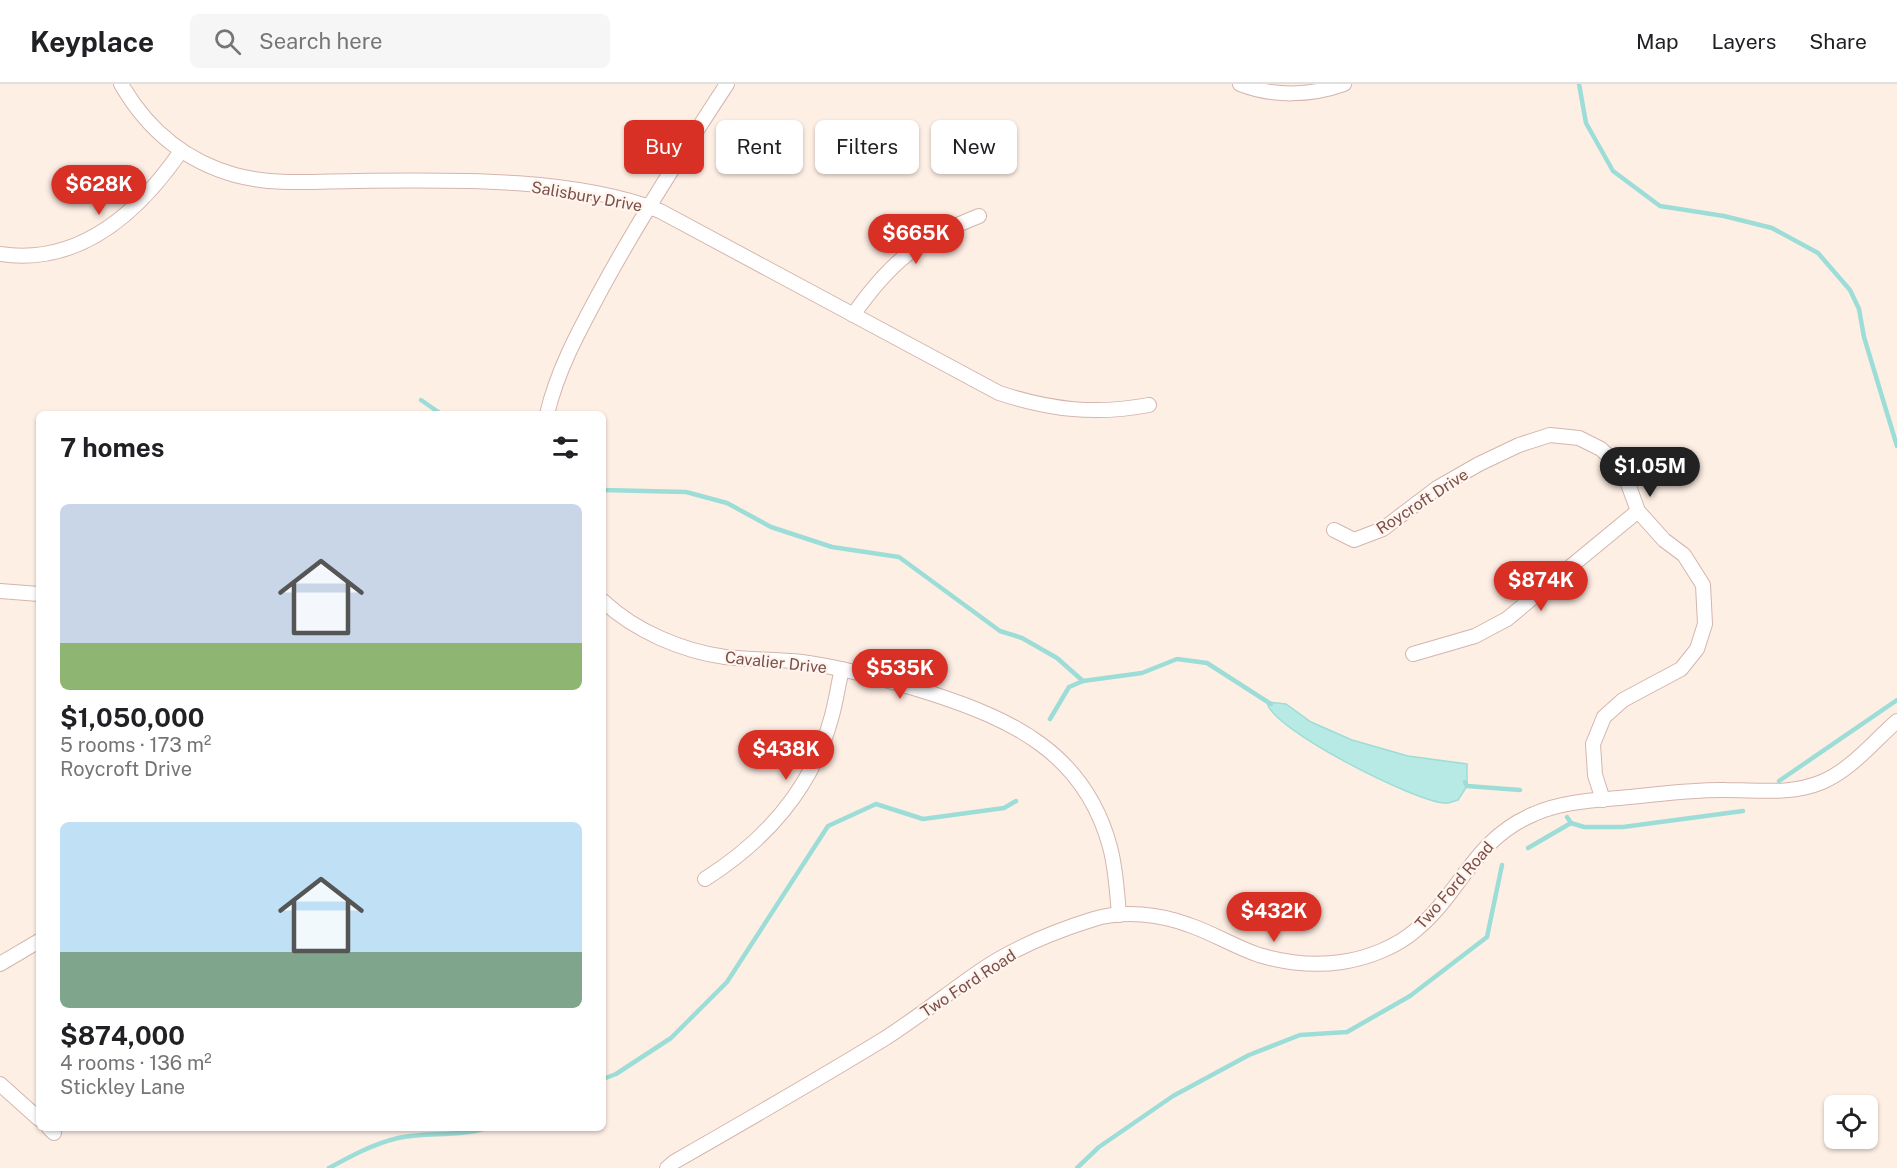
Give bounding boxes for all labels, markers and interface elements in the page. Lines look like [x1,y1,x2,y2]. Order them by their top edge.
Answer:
search box [190,14,610,68]
text: Keyplace [30,25,154,58]
icon: search [211,25,244,58]
text: Search here [259,28,383,54]
text: Map [1636,29,1679,54]
text: Layers [1712,29,1776,54]
text: Share [1809,29,1867,54]
chip: Buy [624,120,704,174]
chip: Rent [716,120,803,174]
chip: Filters [815,120,919,174]
chip: New [931,120,1017,174]
pin: $628K [57,165,141,216]
text: $628K [65,172,133,196]
street label: Salisbury Drive [530,177,644,216]
pin: $665K [874,214,958,265]
text: $665K [882,221,950,245]
icon: filters [549,431,582,464]
text: 7 homes [60,432,164,463]
pin: $1.05M [1601,447,1699,498]
text: $1.05M [1614,454,1686,478]
street label: Roycroft Drive [1373,465,1472,538]
icon: home [267,543,375,651]
pin: $874K [1499,561,1583,612]
text: $874K [1508,568,1574,592]
street label: Cavalier Drive [724,648,828,677]
pin: $535K [858,649,942,700]
text: $535K [866,656,934,680]
text: $1,050,000 [60,702,204,733]
pin: $438K [744,730,828,781]
text: 5 rooms · 173 m² [60,733,211,757]
text: $438K [752,737,820,761]
text: Roycroft Drive [60,757,192,781]
street label: Two Ford Road [1411,838,1498,933]
icon: home [267,861,375,969]
pin: $432K [1232,892,1316,943]
text: $432K [1240,899,1308,923]
street label: Two Ford Road [917,946,1019,1021]
text: $874,000 [60,1020,185,1051]
text: 4 rooms · 136 m² [60,1051,212,1075]
text: Stickley Lane [60,1075,185,1099]
map controls [1824,1095,1878,1149]
button: locate [1824,1095,1878,1149]

